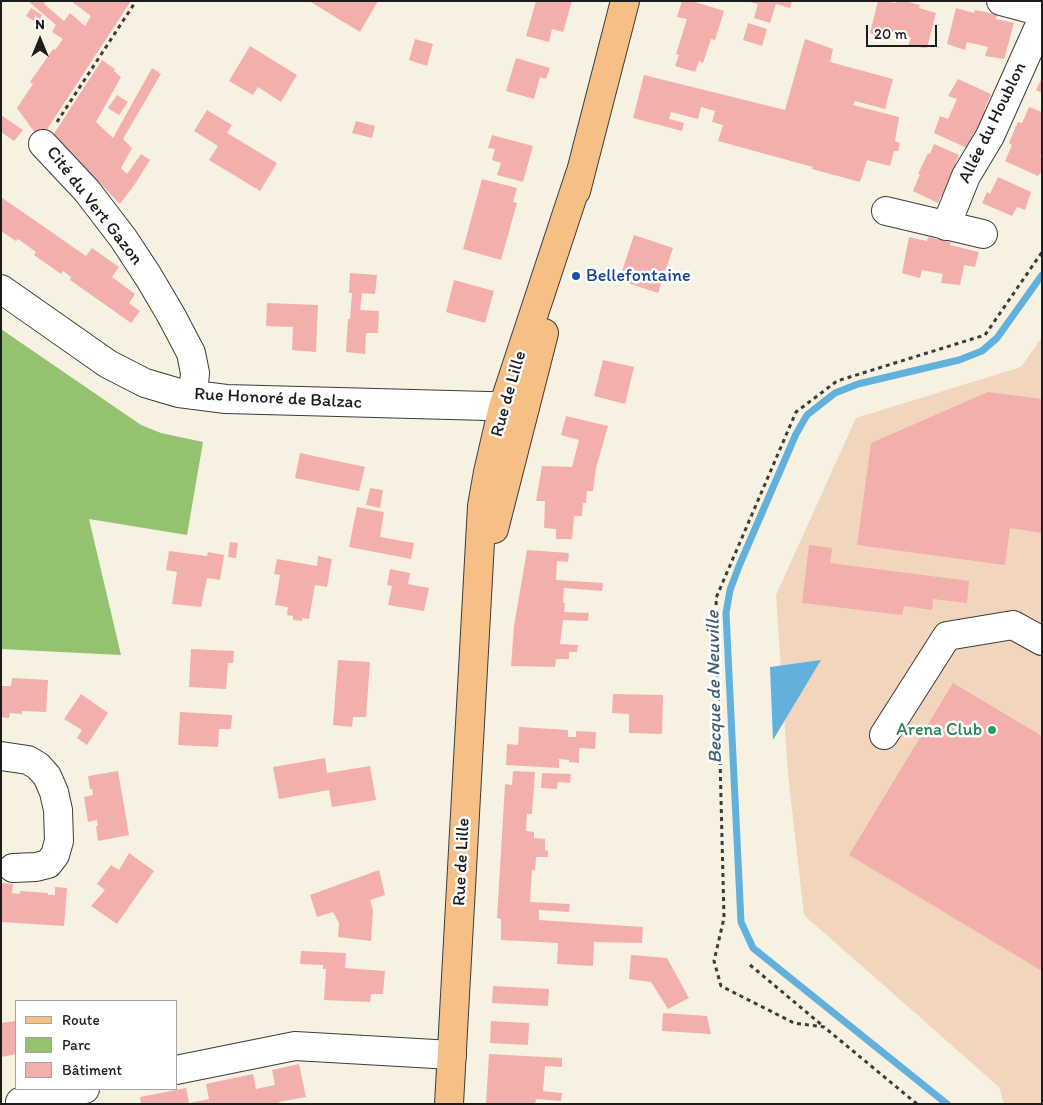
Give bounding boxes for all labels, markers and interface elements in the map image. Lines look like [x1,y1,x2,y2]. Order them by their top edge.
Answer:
north arrow [15,15,65,65]
scale bar [868,15,939,47]
text: N [35,16,45,33]
text: 20 m [874,25,907,43]
street label: Allée du Houblon [954,59,1032,187]
street label: Cité du Vert Gazon [41,142,147,270]
place label: Bellefontaine [586,265,691,287]
marker: Bellefontaine [570,270,582,282]
street label: Rue de Lille [486,349,532,439]
street label: Rue Honoré de Balzac [194,384,362,414]
water label: Becque de Neuville [702,610,728,764]
place label: Arena Club [896,719,982,741]
marker: Arena Club [986,724,998,736]
street label: Rue de Lille [449,817,475,907]
legend [15,1000,178,1090]
text: Route [62,1011,100,1029]
text: Parc [62,1036,91,1054]
text: Bâtiment [62,1061,122,1079]

